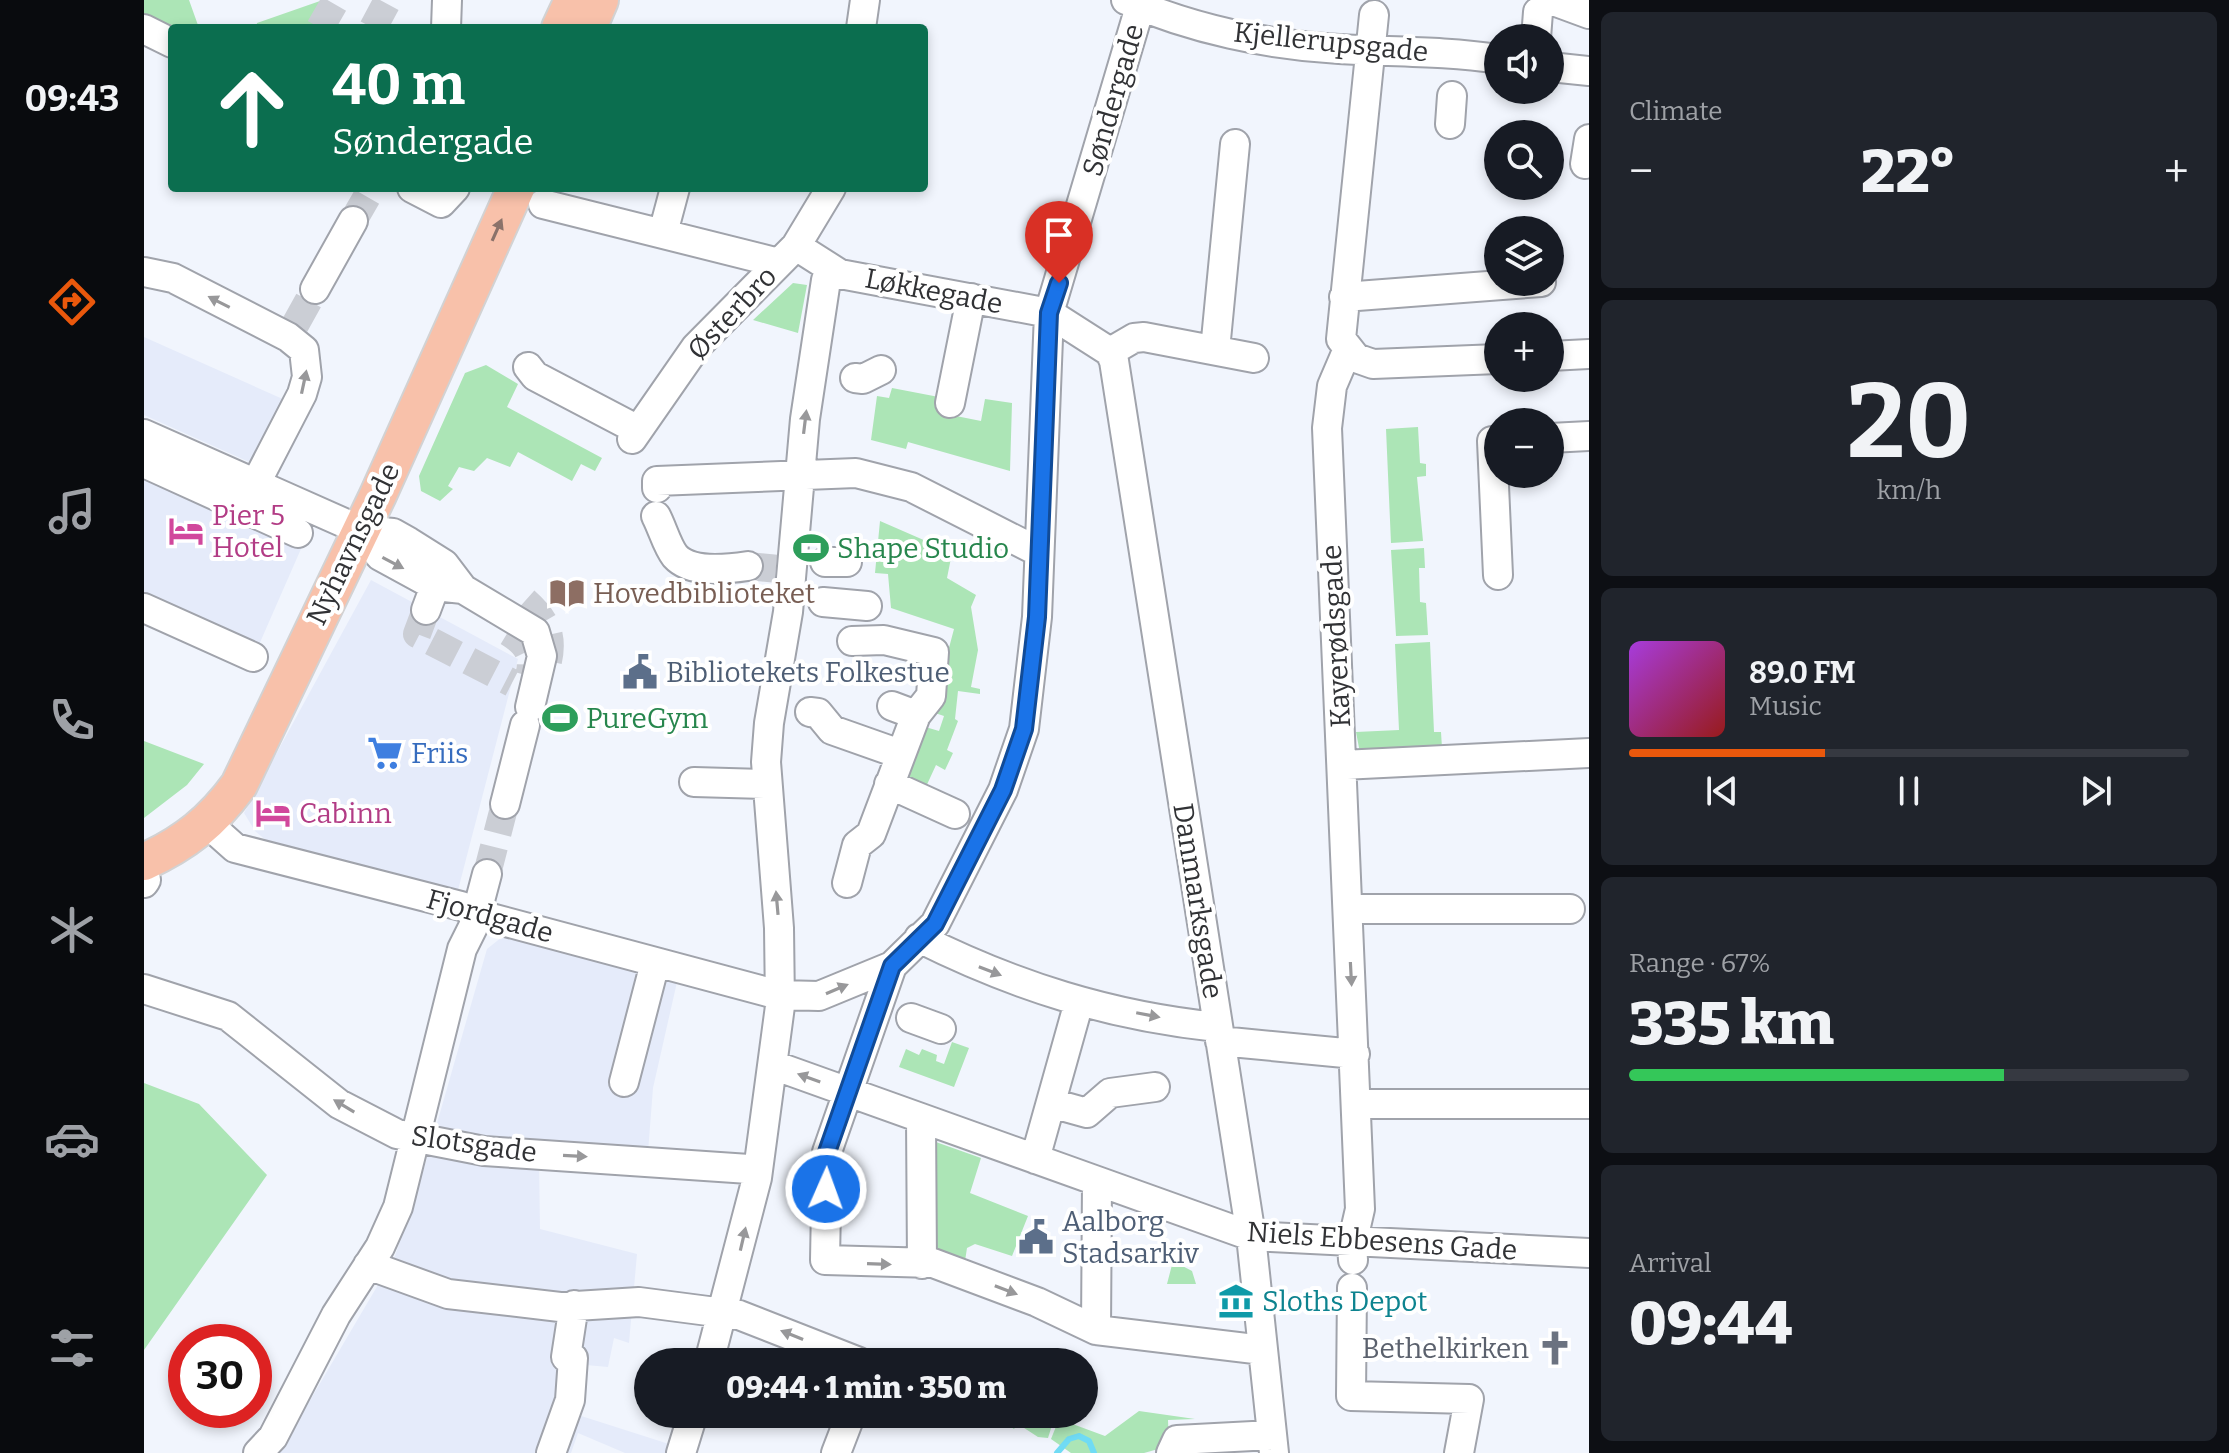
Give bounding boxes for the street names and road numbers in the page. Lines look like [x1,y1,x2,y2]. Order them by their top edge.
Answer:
street label: Kjellerupsgade [1232,15,1430,69]
street label: Søndergade [1076,20,1150,180]
street label: Østerbro [681,260,783,366]
street label: Løkkegade [862,261,1006,321]
street label: Nyhavnsgade [300,458,406,630]
street label: Kayerødsgade [1315,544,1357,728]
street label: Danmarksgade [1166,801,1230,1001]
street label: Fjordgade [423,882,557,950]
street label: Slotsgade [409,1119,539,1169]
street label: Niels Ebbesens Gade [1246,1215,1518,1267]

